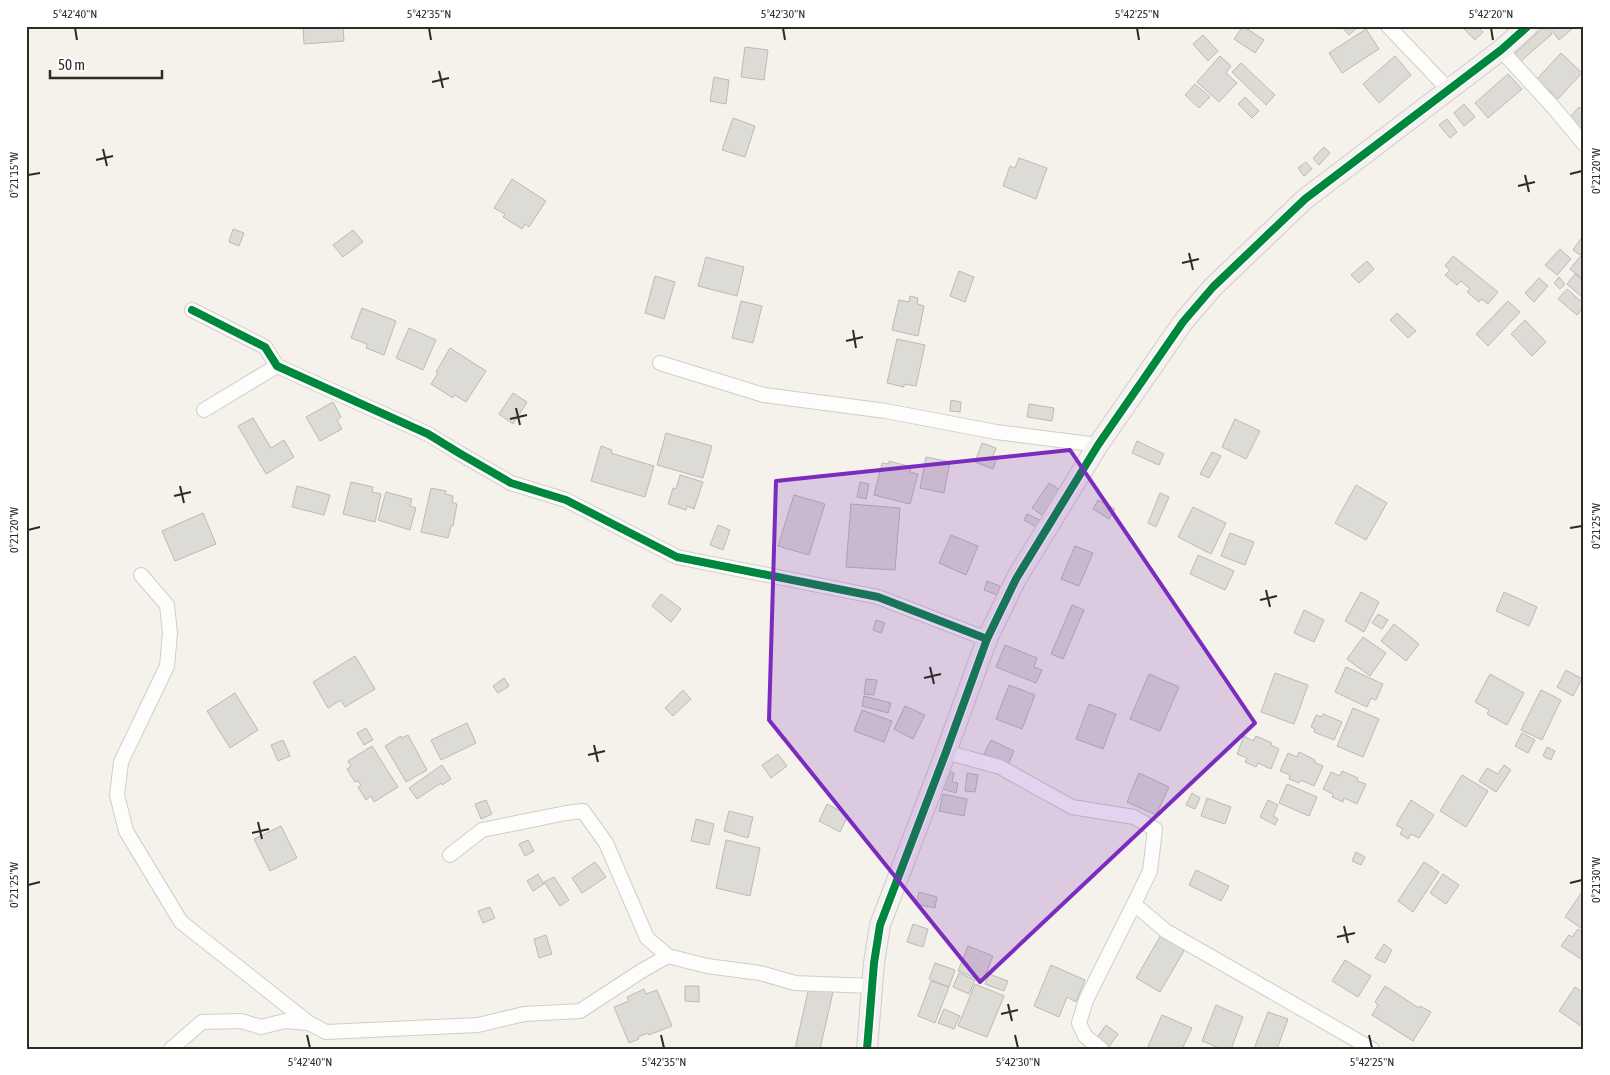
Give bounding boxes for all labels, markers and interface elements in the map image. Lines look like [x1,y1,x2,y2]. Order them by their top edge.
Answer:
text: 5°42'40"N [53,7,97,21]
text: 5°42'35"N [407,7,451,21]
text: 5°42'30"N [761,7,805,21]
text: 5°42'25"N [1115,7,1159,21]
text: 5°42'20"N [1469,7,1513,21]
scale bar [50,48,162,80]
text: 50 m [58,56,85,73]
text: 0°21'20"W [1589,148,1603,194]
text: 0°21'15"W [7,152,21,198]
text: 0°21'25"W [1589,503,1603,549]
text: 0°21'20"W [7,507,21,553]
text: 0°21'30"W [1589,857,1603,903]
text: 0°21'25"W [7,862,21,908]
text: 5°42'40"N [288,1055,332,1069]
text: 5°42'35"N [642,1055,686,1069]
text: 5°42'30"N [996,1055,1040,1069]
text: 5°42'25"N [1350,1055,1394,1069]

